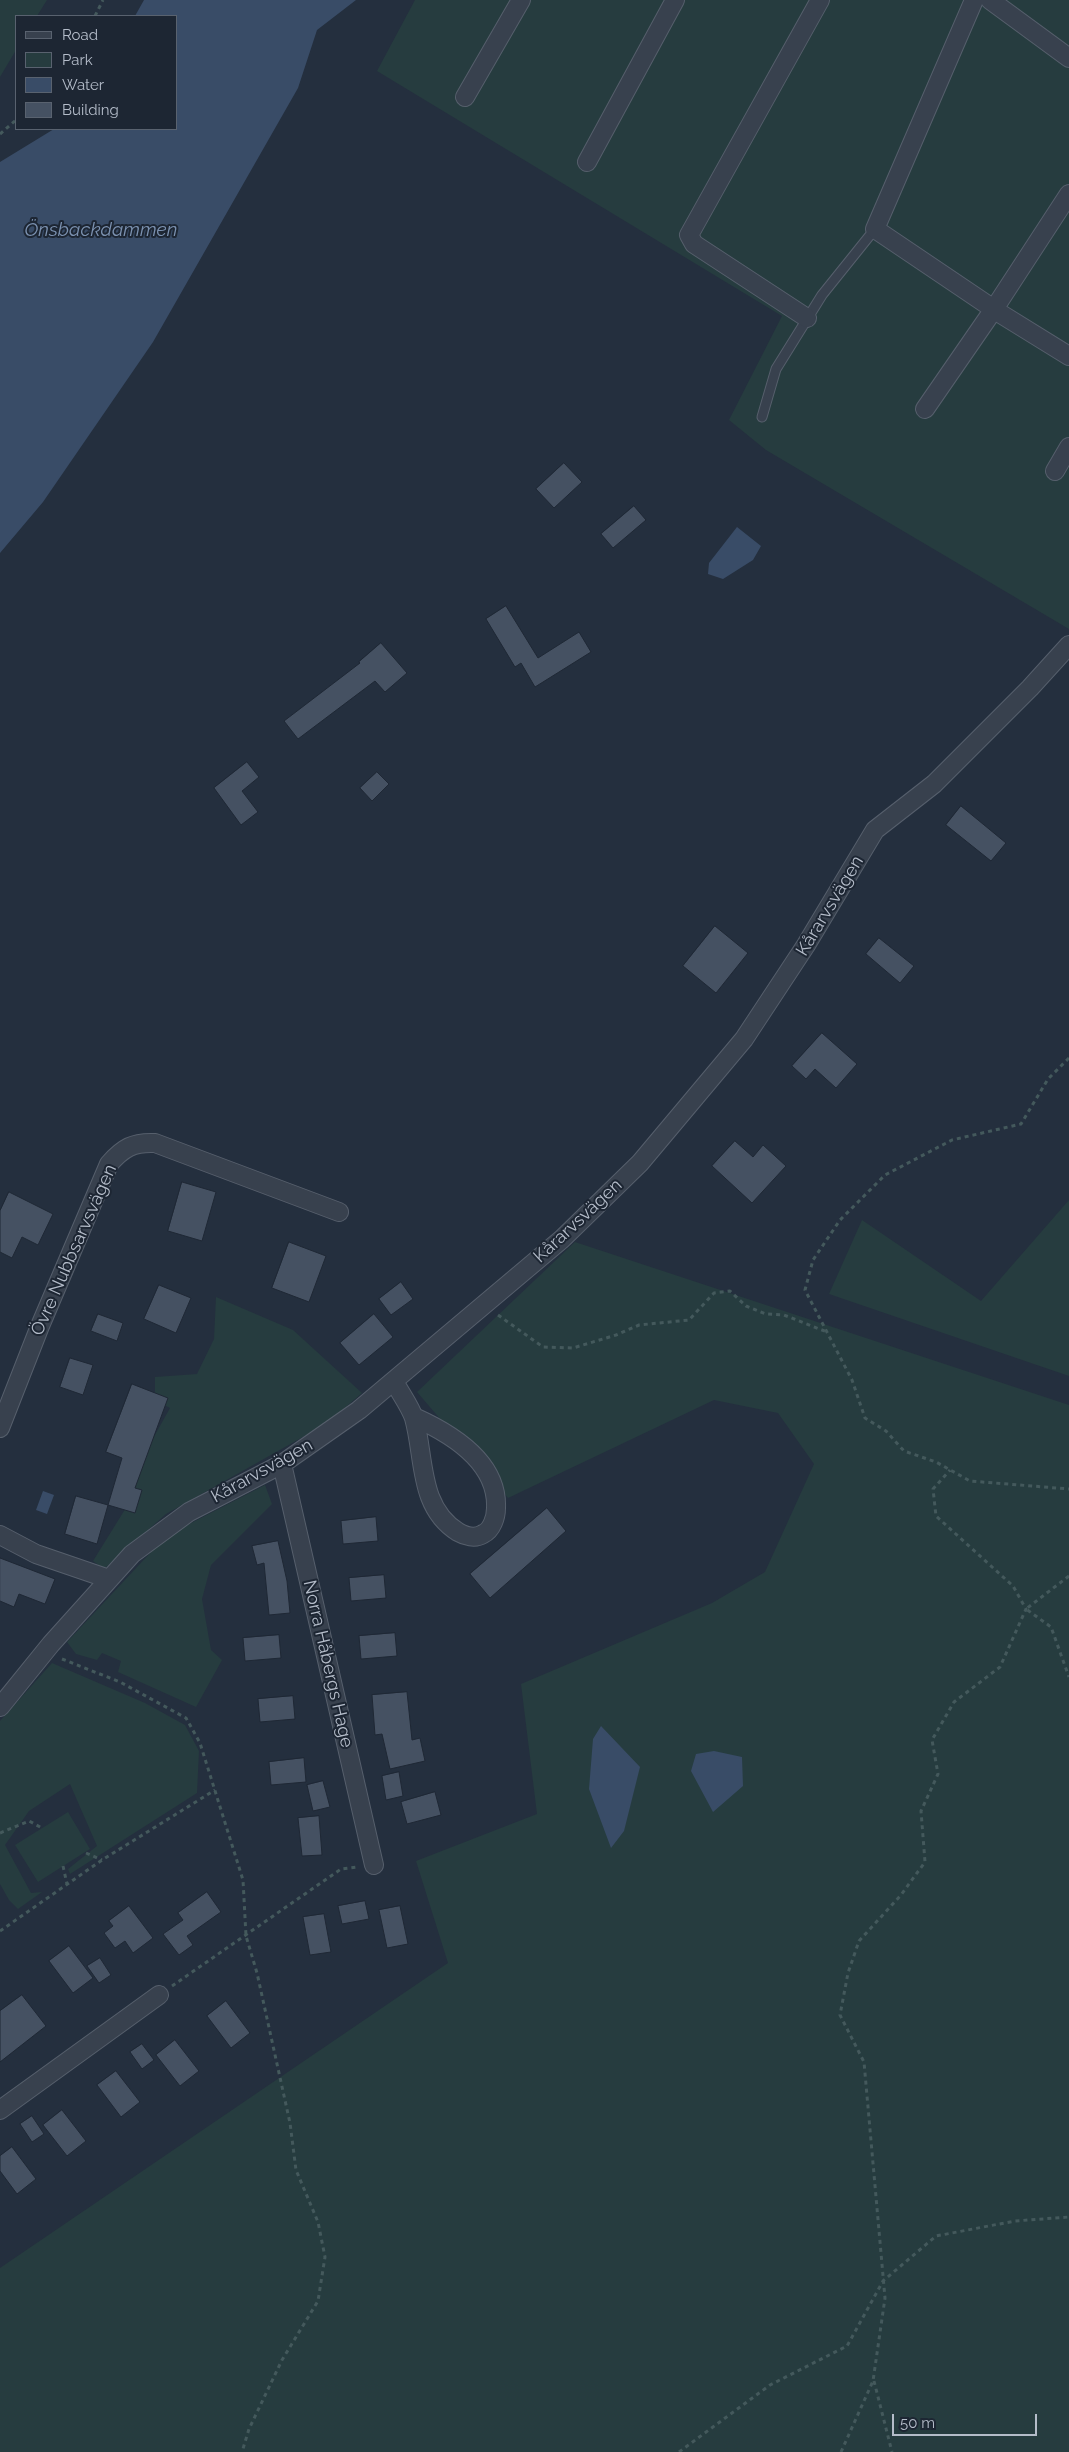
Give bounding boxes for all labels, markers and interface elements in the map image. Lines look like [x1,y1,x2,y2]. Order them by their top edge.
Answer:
legend [15,15,178,130]
text: Road [62,26,98,44]
text: Park [62,51,93,69]
text: Water [62,76,104,94]
text: Building [62,101,119,119]
water label: Önsbackdammen [25,219,177,241]
street label: Kårarvsvägen [792,852,868,960]
street label: Övre Nubbsarvsvägen [26,1161,122,1339]
street label: Kårarvsvägen [529,1175,627,1267]
street label: Kårarvsvägen [207,1434,317,1508]
street label: Norra Håbergs Hage [298,1578,358,1750]
scale bar [894,2404,1039,2436]
text: 50 m [900,2414,935,2432]

